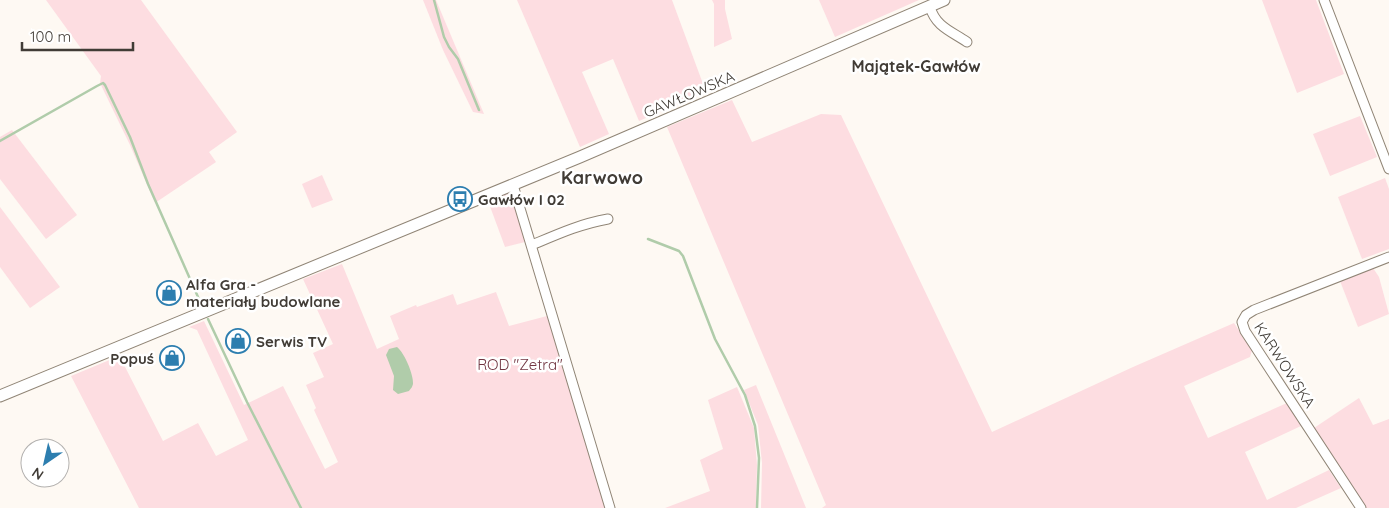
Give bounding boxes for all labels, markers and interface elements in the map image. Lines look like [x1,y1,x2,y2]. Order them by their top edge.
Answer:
scale bar [22,20,134,52]
text: 100 m [30,27,71,46]
district label: Majątek-Gawłów [851,56,981,76]
street label: GAWŁOWSKA [641,66,738,122]
district label: Karwowo [561,166,643,189]
bus stop icon: Gawłów I 02 [447,186,473,212]
place label: Gawłów I 02 [478,190,565,209]
place label: Alfa Gra - materiały budowlane [186,275,341,311]
shop icon: Alfa Gra - materiały budowlane [156,280,182,306]
street label: KARWOWSKA [1250,319,1320,412]
shop icon: Serwis TV [225,328,251,354]
place label: Serwis TV [256,332,327,351]
shop icon: Popuś [159,345,185,371]
place label: Popuś [110,349,154,368]
park label: ROD "Zetra" [477,355,563,374]
north arrow [20,438,70,488]
text: N [28,463,47,484]

